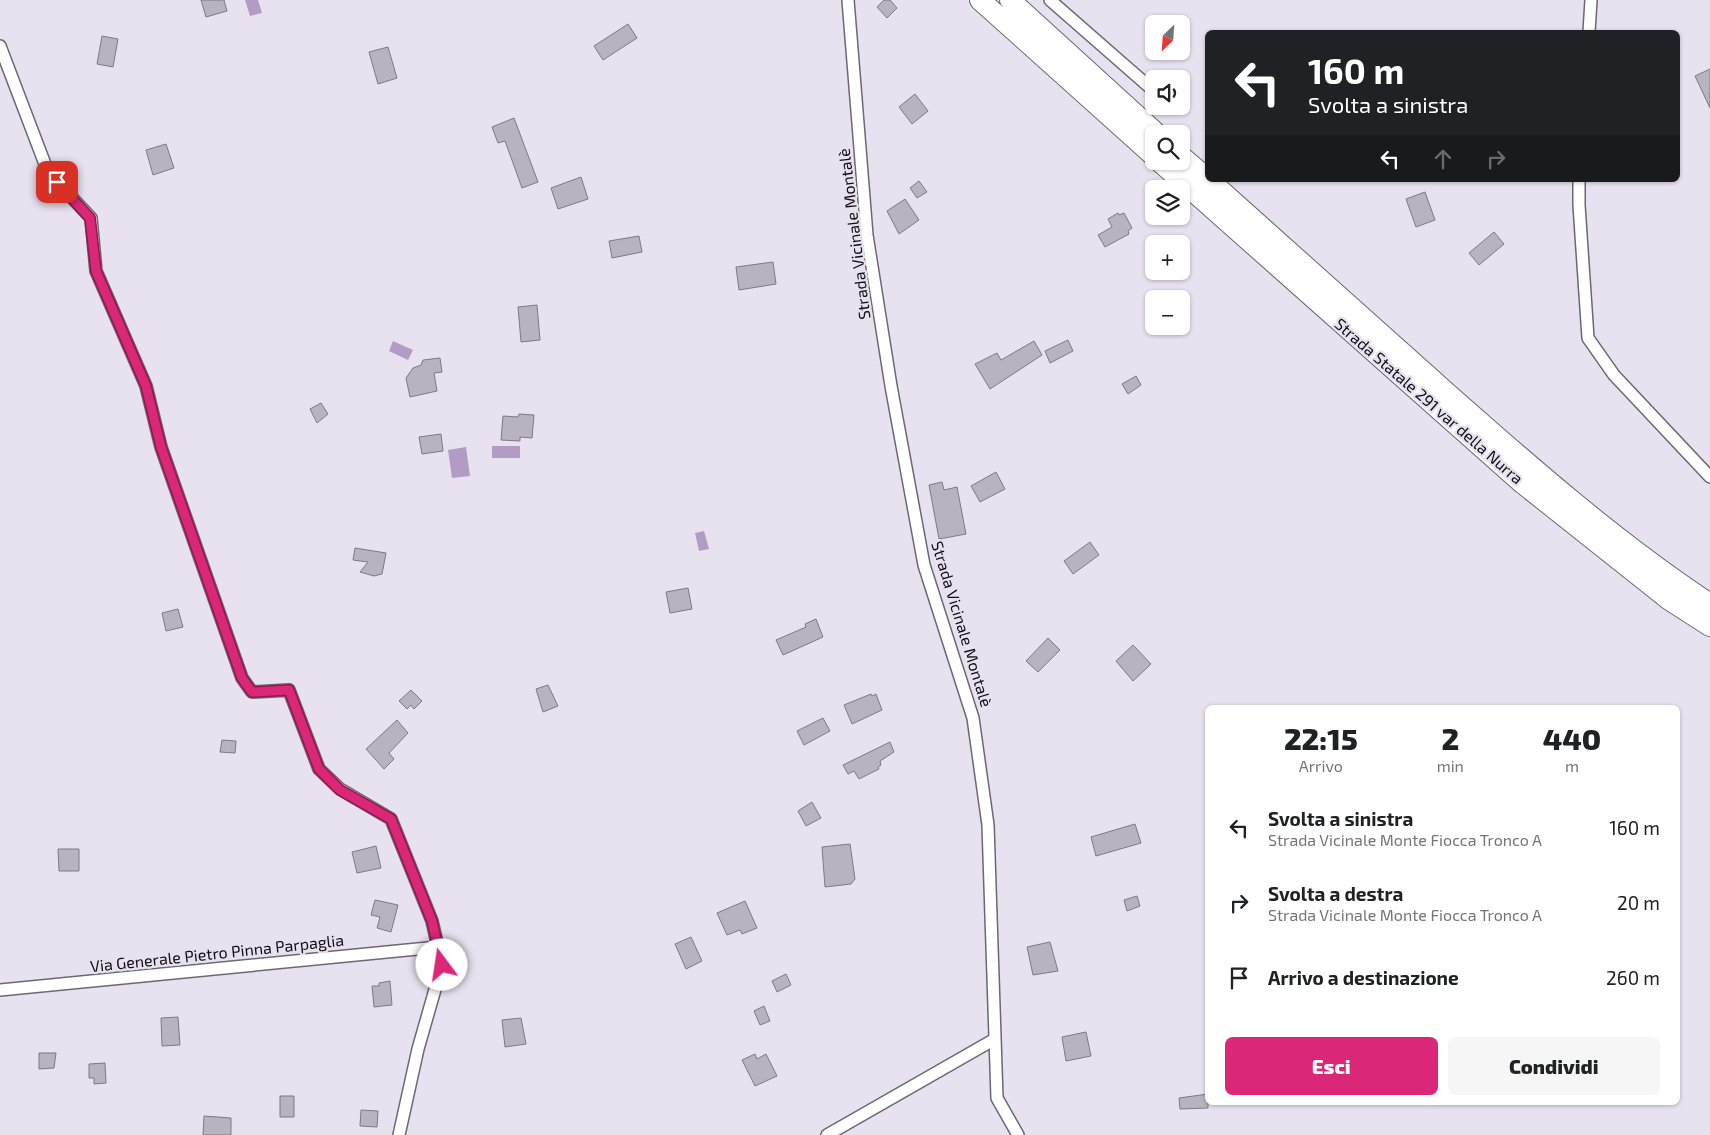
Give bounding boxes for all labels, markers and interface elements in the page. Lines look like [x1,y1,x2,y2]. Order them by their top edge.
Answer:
north arrow [1145,15,1190,60]
map controls [1145,15,1190,335]
text: 160 m [1308,49,1404,91]
icon: left [1225,50,1290,115]
button: sound [1145,70,1190,115]
text: Svolta a sinistra [1308,91,1468,117]
button: search [1145,125,1190,170]
icon: left [1376,145,1404,173]
icon: ahead [1429,145,1457,173]
icon: right [1482,145,1510,173]
street label: Strada Vicinale Montalè [834,147,873,321]
pin [36,161,78,203]
icon: arrive [43,168,71,196]
button: layers [1145,180,1190,225]
button: + [1145,235,1190,280]
button: − [1145,290,1190,335]
street label: Strada Statale 291 var della Nurra [1331,314,1527,488]
street label: Strada Vicinale Montalè [928,539,997,709]
text: 22:15 [1284,720,1358,756]
text: 2 [1441,720,1459,756]
text: 440 [1543,720,1601,756]
text: Arrivo [1299,756,1343,775]
text: min [1437,756,1464,775]
text: m [1565,756,1579,775]
text: Svolta a sinistra [1268,807,1413,830]
icon: left [1225,814,1253,842]
text: 160 m [1609,816,1660,839]
text: Strada Vicinale Monte Fiocca Tronco A [1268,830,1542,849]
text: Svolta a destra [1268,882,1403,905]
icon: right [1225,889,1253,917]
text: 20 m [1617,891,1660,914]
text: Strada Vicinale Monte Fiocca Tronco A [1268,905,1542,924]
street label: Via Generale Pietro Pinna Parpaglia [89,930,345,975]
position arrow [415,938,467,990]
icon: arrive [1225,964,1253,992]
text: Arrivo a destinazione [1268,966,1459,989]
text: 260 m [1606,966,1660,989]
button: Esci [1225,1037,1438,1095]
button: Condividi [1448,1037,1660,1095]

